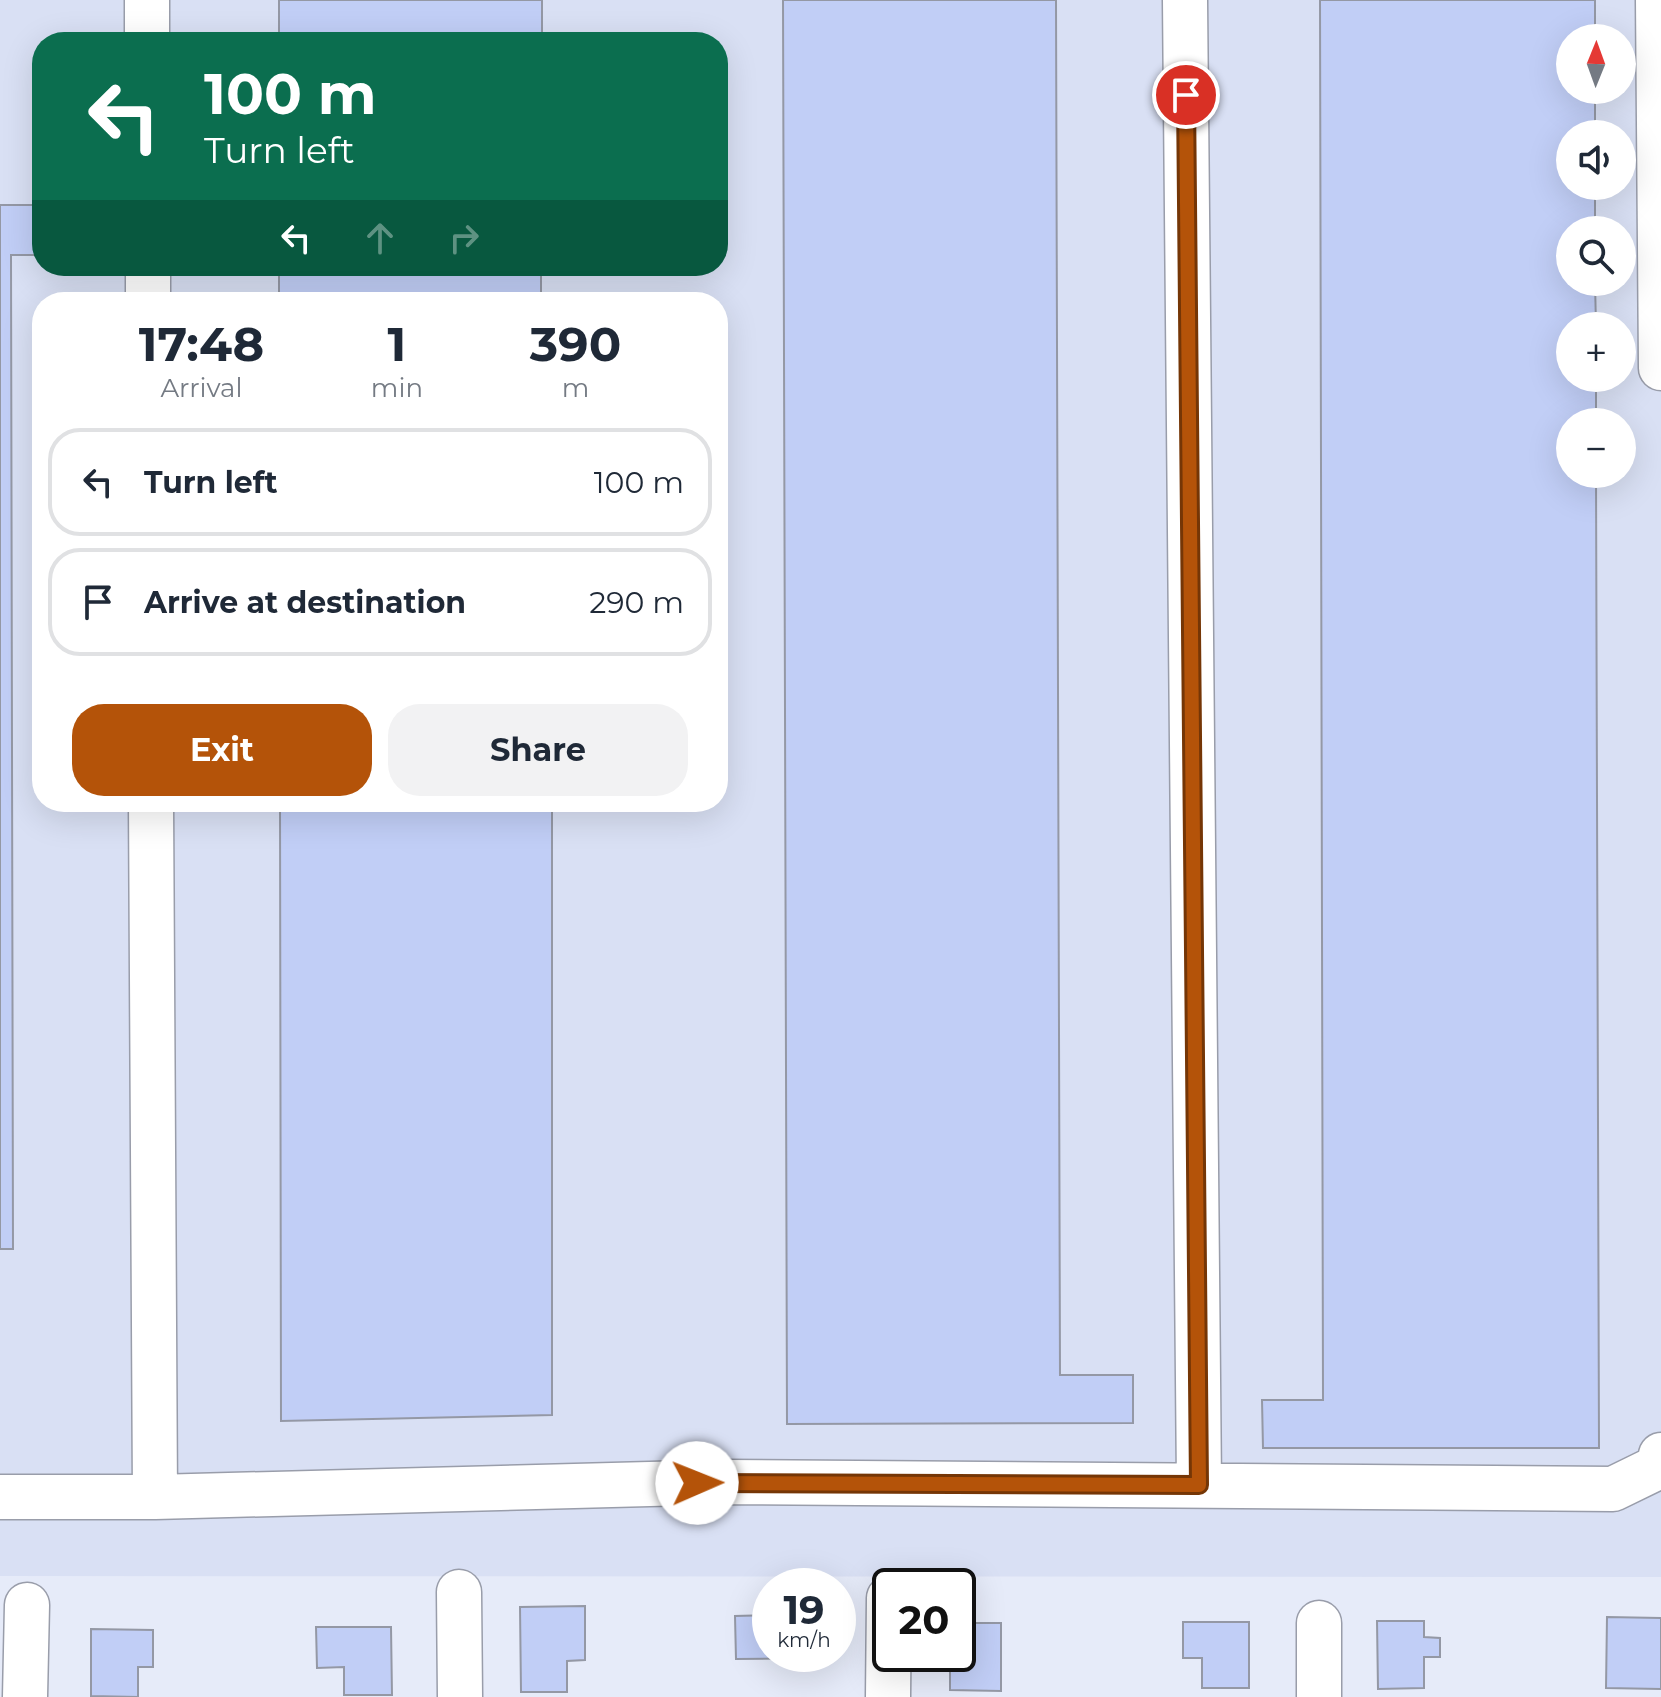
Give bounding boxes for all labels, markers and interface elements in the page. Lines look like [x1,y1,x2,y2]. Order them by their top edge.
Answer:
north arrow [1556,24,1636,104]
map controls [1556,24,1636,488]
text: 100 m [204,60,377,128]
pin [1152,61,1220,129]
icon: left [72,64,176,168]
icon: arrive [1164,73,1208,117]
button: sound [1556,120,1636,200]
text: Turn left [204,128,355,172]
icon: left [274,216,318,260]
icon: ahead [358,216,402,260]
icon: right [442,216,486,260]
button: search [1556,216,1636,296]
button: + [1556,312,1636,392]
text: 17:48 [139,315,264,373]
text: 1 [388,315,406,373]
text: 390 [530,315,621,373]
text: Arrival [160,372,242,404]
text: min [371,372,423,404]
text: m [562,372,589,404]
button: − [1556,408,1636,488]
icon: left [76,460,120,504]
text: Turn left [144,464,277,501]
text: 100 m [594,464,684,501]
icon: arrive [76,580,120,624]
text: Arrive at destination [144,584,466,621]
text: 290 m [589,584,684,621]
button: Exit [72,704,372,796]
button: Share [388,704,688,796]
position arrow [655,1441,739,1525]
speed limit sign: 20 [872,1568,976,1672]
text: 19 [783,1585,825,1634]
text: km/h [777,1628,831,1652]

